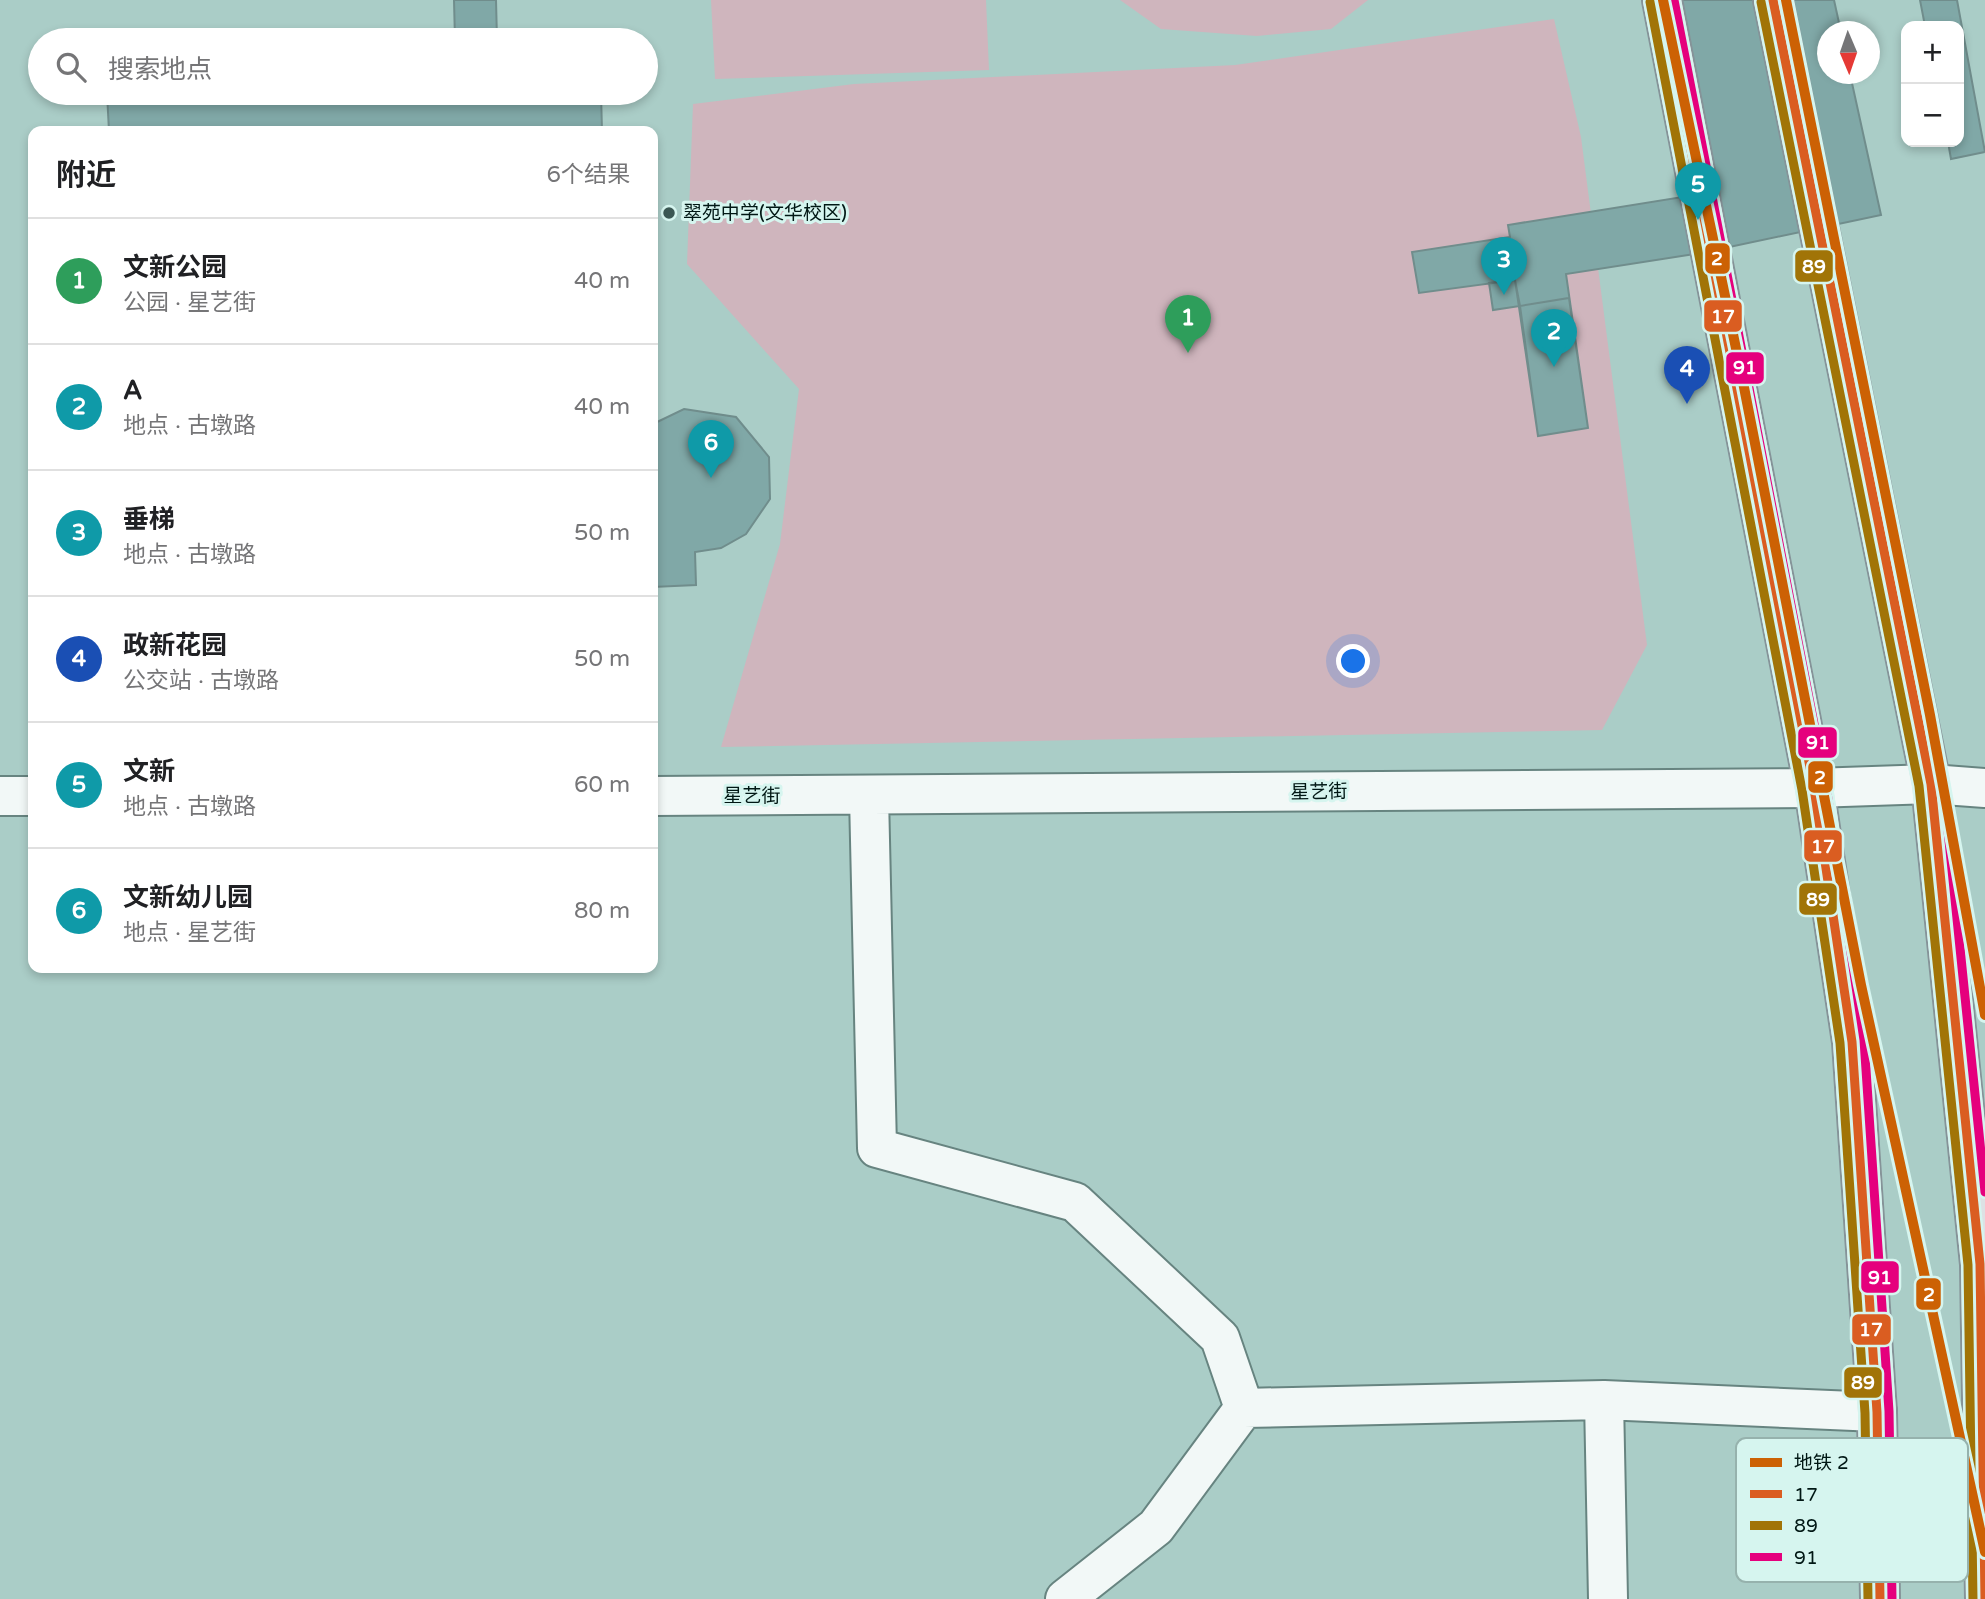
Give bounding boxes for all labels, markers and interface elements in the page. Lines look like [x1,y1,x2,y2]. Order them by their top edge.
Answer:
north arrow [1817,21,1880,84]
map controls [1901,21,1964,147]
button: + [1901,21,1964,84]
search box [28,28,658,105]
icon: search [52,48,90,86]
text: 搜索地点 [108,54,212,85]
button: − [1901,84,1964,147]
text: 附近 [56,157,116,194]
text: 6个结果 [547,161,630,189]
pin: 5 [1675,162,1721,220]
place label: 翠苑中学(文华校区) [683,202,847,224]
marker: 翠苑中学(文华校区) [661,205,677,221]
pin: 3 [1481,237,1527,295]
line badge: 2 [1704,242,1731,275]
text: 2 [1711,248,1723,270]
line badge: 89 [1794,249,1834,283]
text: 文新公园 [123,252,227,283]
text: 89 [1802,256,1826,278]
text: 1 [72,267,86,295]
text: 40 m [574,267,630,295]
text: 公园 · 星艺街 [123,289,256,317]
pin: 1 [1165,295,1211,353]
line badge: 17 [1703,299,1743,333]
text: 17 [1711,306,1735,328]
pin: 2 [1531,309,1577,367]
pin: 4 [1664,346,1710,404]
line badge: 91 [1725,351,1765,385]
text: 91 [1733,357,1757,379]
text: A [123,375,142,406]
text: 2 [72,393,86,421]
text: 40 m [574,393,630,421]
text: 地点 · 古墩路 [123,412,256,440]
pin: 6 [688,420,734,478]
text: 垂梯 [123,504,175,535]
text: 3 [72,519,86,547]
text: 50 m [574,519,630,547]
text: 地点 · 古墩路 [123,541,256,569]
text: 政新花园 [123,630,227,661]
your location [1336,644,1370,678]
text: 4 [72,645,86,673]
text: 50 m [574,645,630,673]
text: 公交站 · 古墩路 [123,667,279,695]
line badge: 91 [1797,726,1838,759]
text: 91 [1806,732,1830,754]
text: 文新 [123,756,175,787]
line badge: 2 [1807,760,1834,794]
text: 2 [1814,767,1826,789]
text: 5 [72,771,86,799]
text: 60 m [574,771,630,799]
street label: 星艺街 [1290,781,1348,803]
street label: 星艺街 [723,785,781,807]
text: 地点 · 古墩路 [123,793,256,821]
line badge: 17 [1803,829,1843,863]
text: 17 [1811,836,1835,858]
text: 文新幼儿园 [123,882,253,913]
line badge: 89 [1798,882,1838,916]
text: 89 [1806,889,1830,911]
text: 6 [72,897,86,925]
text: 80 m [574,897,630,925]
text: 地点 · 星艺街 [123,919,256,947]
line badge: 91 [1860,1260,1900,1294]
text: 91 [1868,1267,1892,1289]
line badge: 2 [1915,1277,1942,1311]
text: 2 [1923,1284,1935,1306]
line badge: 17 [1851,1313,1892,1346]
text: 17 [1859,1319,1883,1341]
line badge: 89 [1843,1366,1883,1399]
text: 89 [1851,1372,1875,1394]
legend [1736,1438,1968,1582]
text: 地铁 2 [1794,1452,1849,1474]
text: 17 [1794,1484,1818,1506]
text: 89 [1794,1515,1818,1537]
text: 91 [1794,1547,1818,1569]

